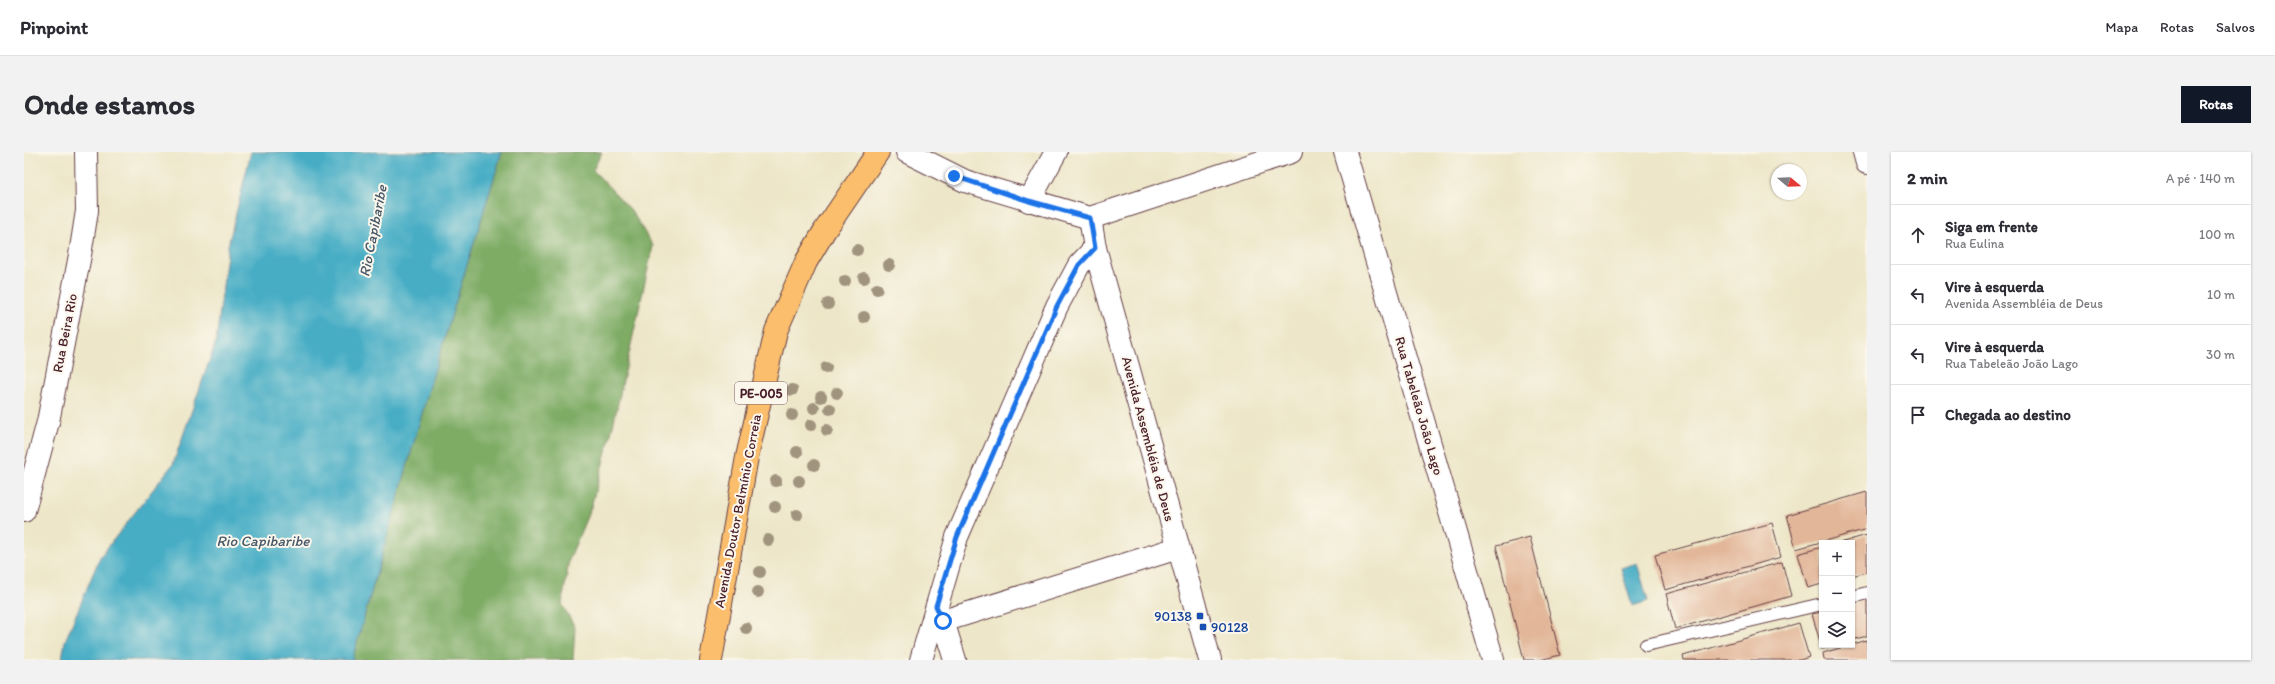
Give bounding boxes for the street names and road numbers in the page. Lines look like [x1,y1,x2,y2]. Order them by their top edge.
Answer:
street label: Rua Beira Rio [49,292,81,374]
street label: Rua Tabeleão João Lago [1391,335,1447,477]
street label: Avenida Assembléia de Deus [1118,355,1178,523]
road number: PE-005 [735,382,787,404]
street label: Avenida Doutor Belmínio Correia [711,412,765,609]

